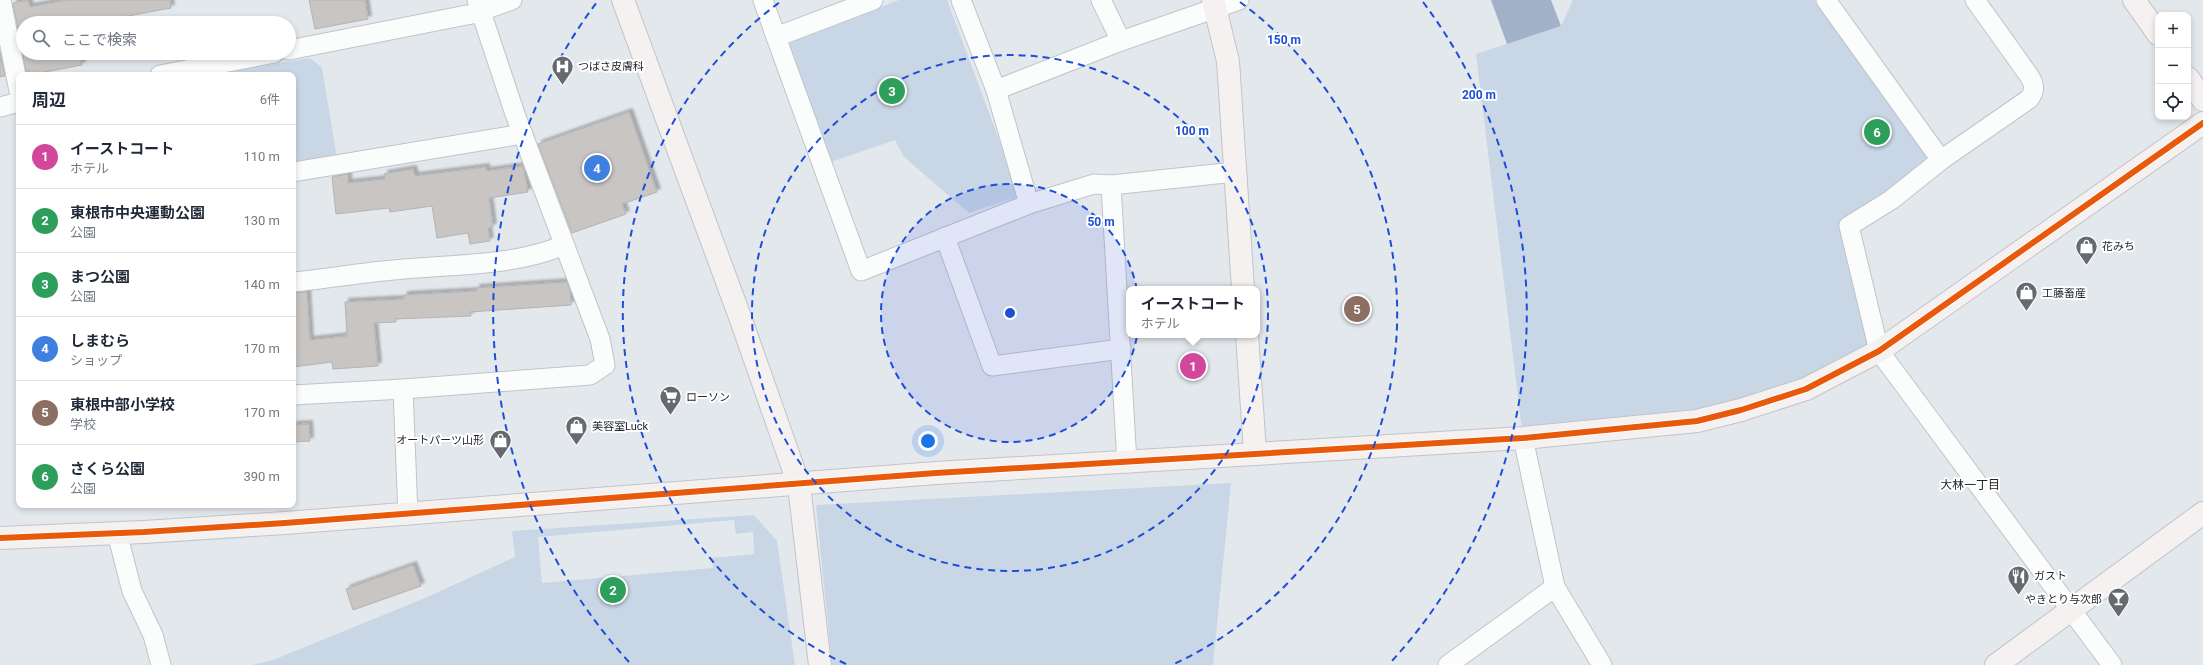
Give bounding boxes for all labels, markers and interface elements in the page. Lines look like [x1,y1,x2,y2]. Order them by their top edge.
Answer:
map controls [2155,12,2191,120]
button: + [2155,12,2191,48]
search box [16,16,296,60]
icon: search [30,27,52,49]
text: ここで検索 [62,31,137,49]
text: 150 m [1267,33,1301,47]
button: − [2155,48,2191,84]
hospital icon: つばさ皮膚科 [550,53,576,86]
place label: つばさ皮膚科 [578,60,644,73]
pin: 3 [879,76,905,106]
button: locate [2155,84,2191,120]
text: 200 m [1462,88,1496,102]
text: 周辺 [32,90,66,110]
text: 6件 [260,92,280,107]
pin: 6 [1864,117,1890,147]
text: 100 m [1175,124,1209,138]
text: イーストコート [70,140,174,158]
text: 1 [41,149,49,164]
text: 110 m [243,149,280,164]
pin: 4 [584,153,610,183]
text: ホテル [70,161,109,176]
text: 東根市中央運動公園 [70,204,205,222]
text: 2 [41,213,49,228]
text: 130 m [243,213,280,228]
text: 50 m [1087,215,1115,229]
text: 公園 [70,225,96,240]
shop icon: 花みち [2073,233,2099,266]
place label: 花みち [2102,240,2135,253]
text: まつ公園 [70,268,130,286]
text: 3 [41,277,49,292]
text: 140 m [243,277,280,292]
shop icon: 工藤畜産 [2014,280,2040,313]
popup [1126,286,1260,338]
place label: 工藤畜産 [2042,287,2086,300]
text: 公園 [70,289,96,304]
pin: 5 [1344,294,1370,324]
text: イーストコート [1141,295,1245,313]
centre of rings [1003,306,1017,320]
text: ホテル [1141,316,1180,331]
text: しまむら [70,332,130,350]
text: 4 [41,341,49,356]
text: 170 m [243,341,280,356]
pin: 1 [1180,351,1206,381]
text: ショップ [70,353,122,368]
supermarket icon: ローソン [658,384,684,417]
place label: ローソン [686,391,730,404]
text: 東根中部小学校 [70,396,175,414]
text: 5 [41,405,49,420]
text: 170 m [243,405,280,420]
shop icon: 美容室Luck [564,413,590,446]
text: 学校 [70,417,96,432]
place label: 美容室Luck [592,420,649,433]
shop icon: オートパーツ山形 [487,427,513,460]
your location [918,431,938,451]
place label: オートパーツ山形 [396,434,484,447]
text: さくら公園 [70,460,145,478]
text: 6 [41,469,49,484]
text: 390 m [243,469,280,484]
district label: 大林一丁目 [1940,478,2000,492]
text: 公園 [70,481,96,496]
restaurant icon: ガスト [2006,563,2032,596]
place label: ガスト [2034,570,2067,583]
pin: 2 [600,575,626,605]
bar icon: やきとり与次郎 [2105,586,2131,619]
place label: やきとり与次郎 [2025,593,2102,606]

